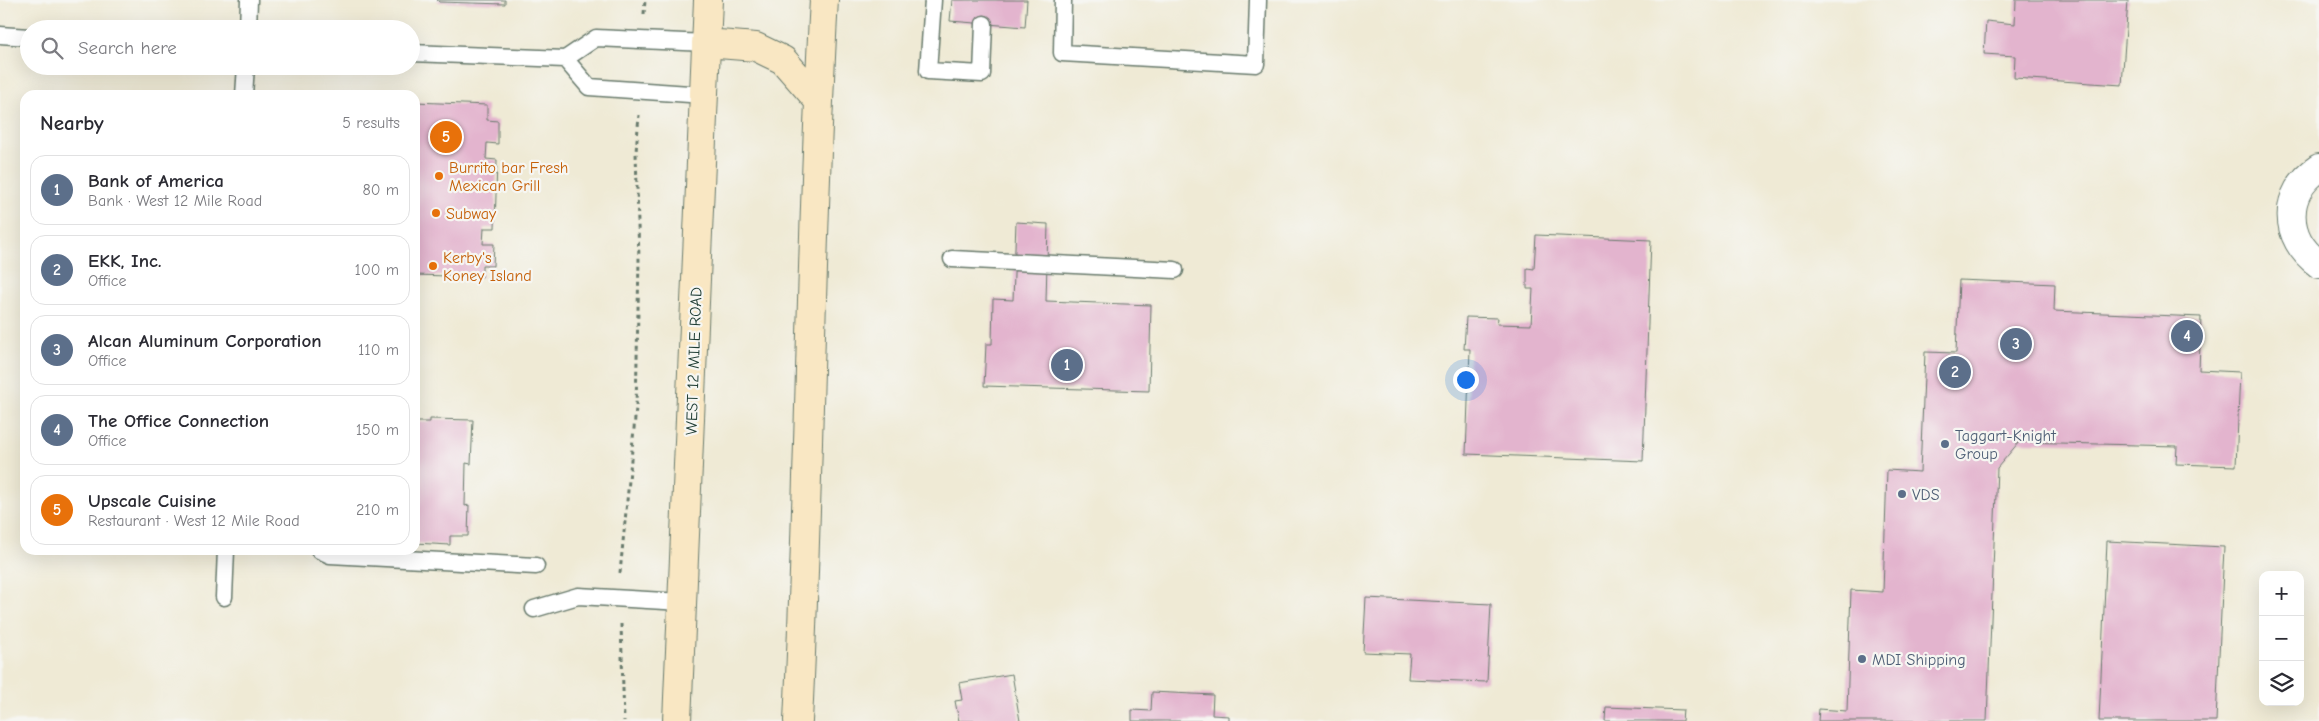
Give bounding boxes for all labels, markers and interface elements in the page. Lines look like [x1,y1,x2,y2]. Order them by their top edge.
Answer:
search box [20,20,420,75]
icon: search [38,34,66,62]
text: Search here [78,37,177,59]
text: Nearby [40,111,104,135]
text: 5 results [342,114,400,132]
pin: 5 [430,118,462,156]
place label: Burrito bar Fresh Mexican Grill [449,159,568,195]
text: Bank of America [88,170,224,192]
marker: Burrito bar Fresh Mexican Grill [433,170,445,182]
text: 1 [54,181,60,199]
text: 80 m [362,181,399,199]
text: Bank · West 12 Mile Road [88,192,262,210]
place label: Subway [446,205,497,223]
marker: Subway [430,207,442,219]
place label: Kerby's Koney Island [443,249,532,285]
text: EKK, Inc. [88,250,161,272]
marker: Kerby's Koney Island [427,260,439,272]
text: 2 [53,261,61,279]
text: 100 m [355,261,399,279]
text: Office [88,272,127,290]
street label: WEST 12 MILE ROAD [682,287,706,435]
pin: 4 [2171,317,2203,355]
pin: 3 [2000,325,2032,363]
text: Alcan Aluminum Corporation [88,330,322,352]
text: 3 [53,341,61,359]
text: 110 m [358,341,399,359]
pin: 1 [1051,346,1083,384]
text: Office [88,352,127,370]
pin: 2 [1939,353,1971,391]
your location [1453,367,1479,393]
text: The Office Connection [88,410,269,432]
text: 4 [53,421,61,439]
text: 150 m [356,421,399,439]
place label: Taggart-Knight Group [1955,427,2056,463]
text: Office [88,432,127,450]
marker: Taggart-Knight Group [1939,438,1951,450]
place label: VDS [1912,486,1940,504]
marker: VDS [1896,488,1908,500]
text: Upscale Cuisine [88,490,216,512]
text: 5 [53,501,61,519]
text: 210 m [356,501,399,519]
text: Restaurant · West 12 Mile Road [88,512,300,530]
map controls [2259,571,2304,706]
button: + [2259,571,2304,616]
button: − [2259,616,2304,661]
place label: MDI Shipping [1872,651,1966,669]
marker: MDI Shipping [1856,653,1868,665]
button: layers [2259,661,2304,706]

